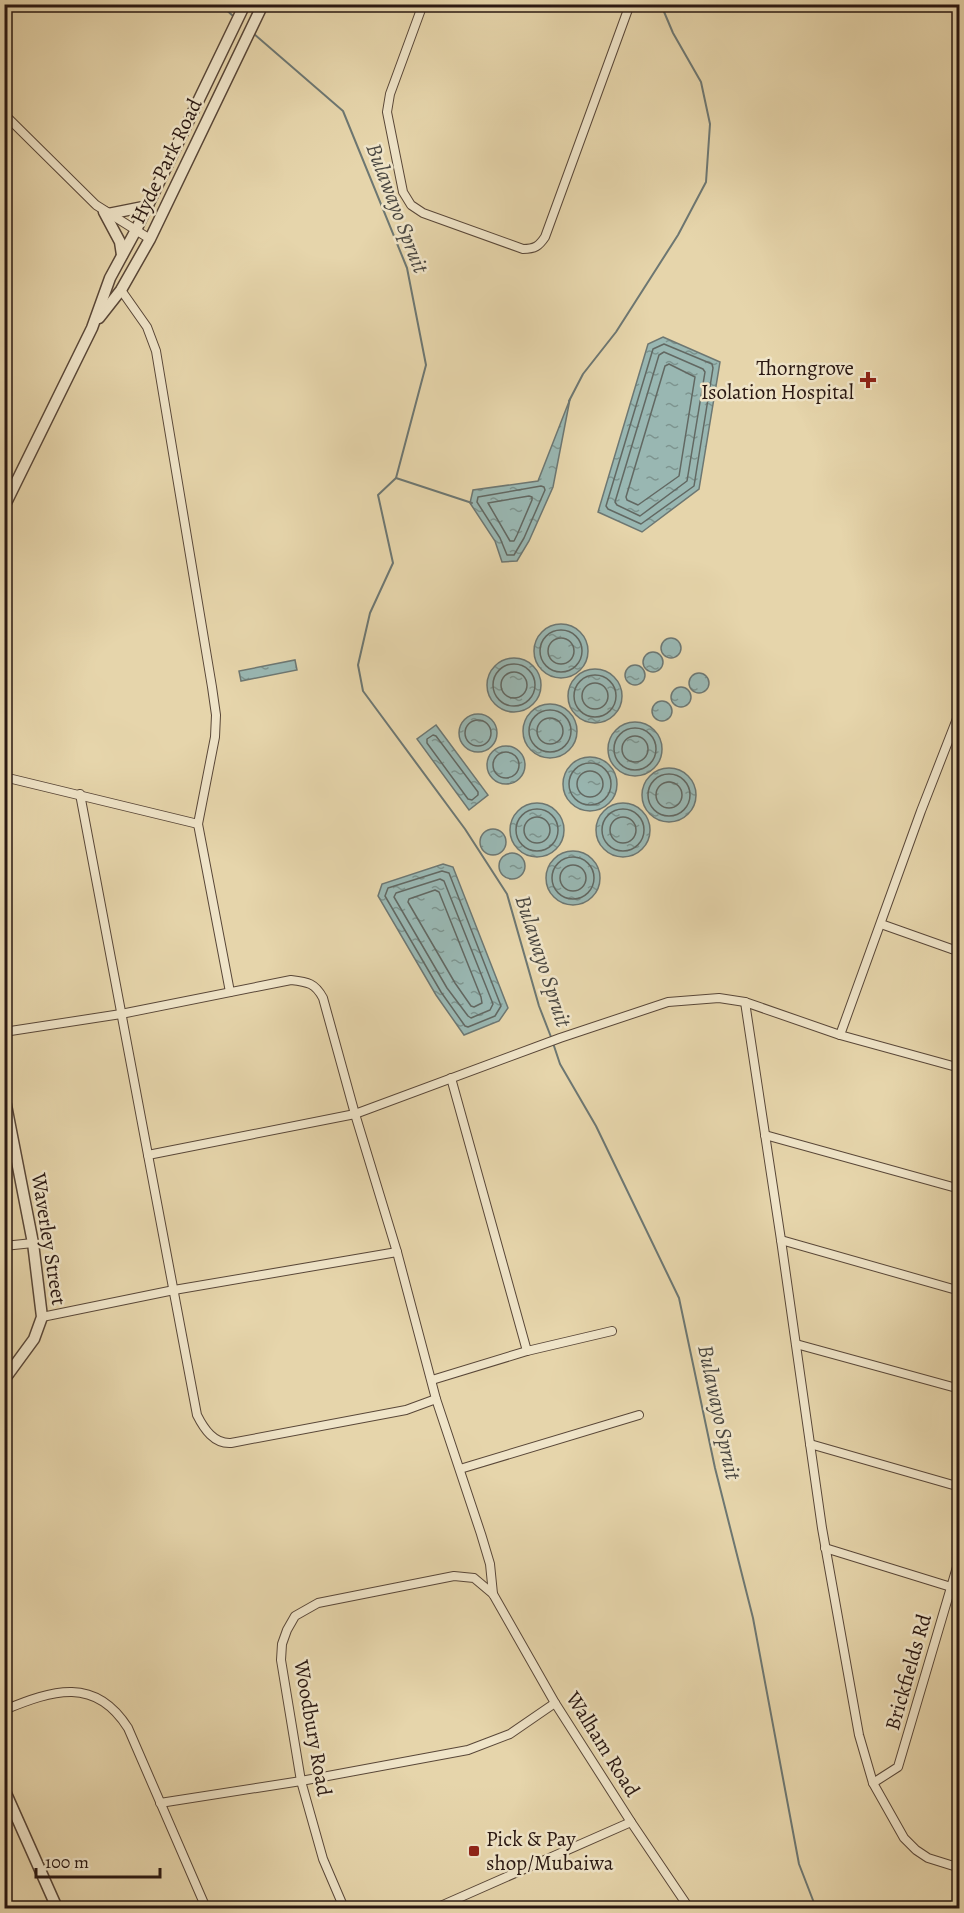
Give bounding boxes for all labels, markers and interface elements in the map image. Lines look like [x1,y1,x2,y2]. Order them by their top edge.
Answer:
street label: Hyde Park Road [124,93,209,228]
water label: Bulawayo Spruit [359,139,436,278]
place label: Thorngrove Isolation Hospital [701,354,854,406]
marker: Thorngrove Isolation Hospital [859,371,877,389]
water label: Bulawayo Spruit [508,891,579,1031]
street label: Waverley Street [25,1170,73,1307]
water label: Bulawayo Spruit [690,1342,748,1483]
street label: Brickfields Rd [878,1610,938,1733]
street label: Woodbury Road [287,1657,339,1799]
street label: Walham Road [559,1685,647,1803]
place label: Pick & Pay shop/Mubaiwa [486,1825,614,1877]
scale bar [36,1841,160,1879]
marker: Pick & Pay shop/Mubaiwa [467,1844,481,1858]
text: 100 m [45,1850,89,1874]

